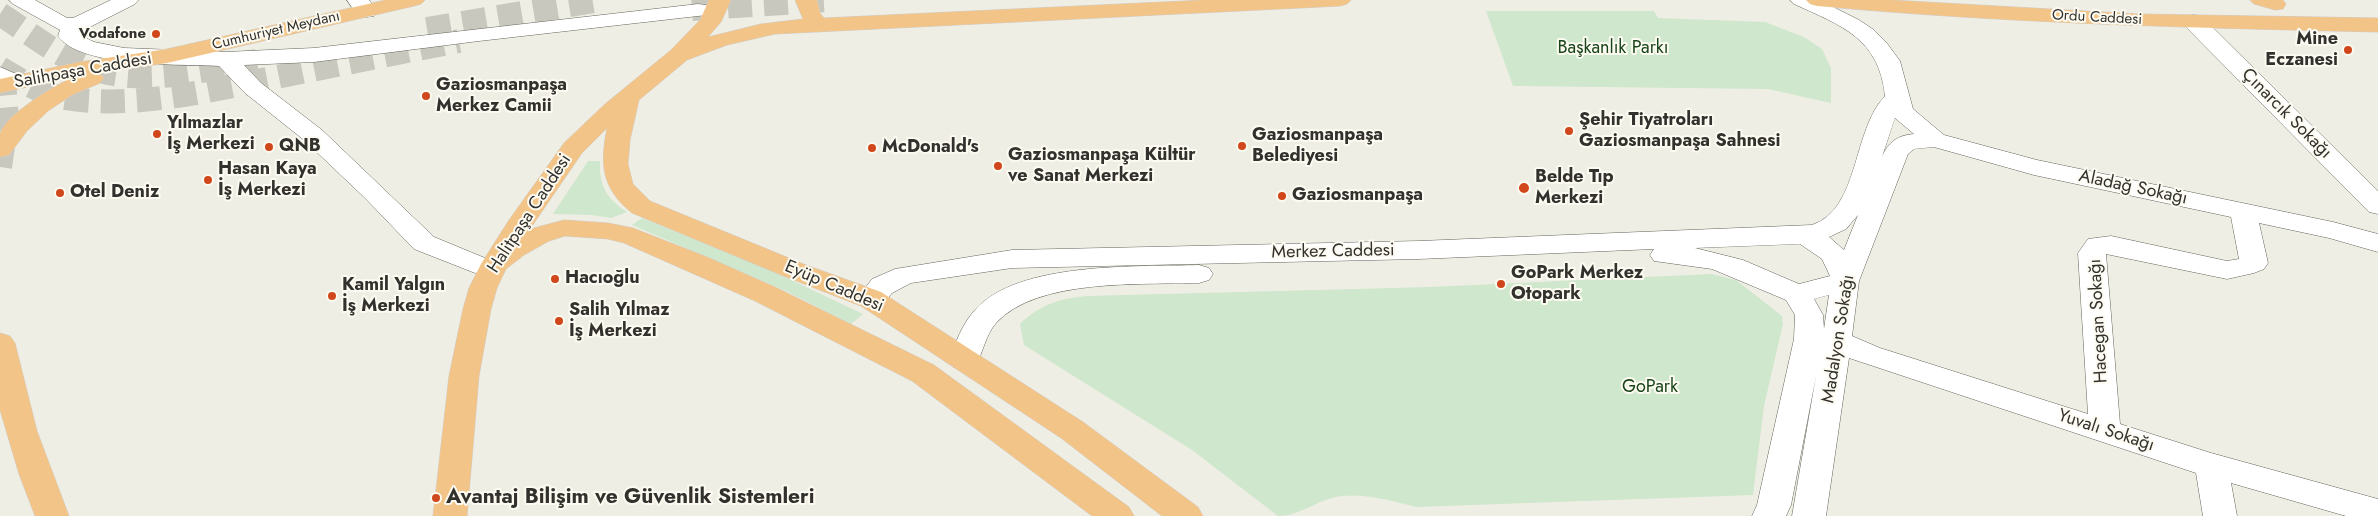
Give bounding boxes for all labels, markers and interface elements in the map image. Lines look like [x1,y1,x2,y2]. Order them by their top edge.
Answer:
street label: Ordu Caddesi [2052,7,2142,29]
street label: Cumhuriyet Meydanı [210,8,342,54]
place label: Vodafone [79,25,146,43]
marker: Vodafone [150,28,162,40]
place label: Mine Eczanesi [2265,29,2338,72]
park label: Başkanlık Parkı [1558,38,1668,60]
marker: Mine Eczanesi [2342,44,2354,56]
street label: Salihpaşa Caddesi [12,48,154,94]
street label: Çınarcık Sokağı [2236,64,2336,164]
place label: Gaziosmanpaşa Merkez Camii [436,75,567,118]
marker: Gaziosmanpaşa Merkez Camii [420,90,432,102]
place label: Şehir Tiyatroları Gaziosmanpaşa Sahnesi [1579,110,1781,152]
place label: Yılmazlar İş Merkezi [167,113,255,156]
place label: Gaziosmanpaşa Belediyesi [1252,125,1383,168]
marker: Şehir Tiyatroları Gaziosmanpaşa Sahnesi [1563,125,1575,137]
marker: Yılmazlar İş Merkezi [151,128,163,140]
place label: QNB [279,136,321,158]
place label: McDonald's [882,137,979,159]
marker: Gaziosmanpaşa Belediyesi [1236,140,1248,152]
marker: QNB [263,141,275,153]
marker: McDonald's [866,142,878,154]
place label: Gaziosmanpaşa Kültür ve Sanat Merkezi [1008,145,1196,188]
street label: Halitpaşa Caddesi [483,150,577,278]
place label: Hasan Kaya İş Merkezi [218,159,317,202]
marker: Gaziosmanpaşa Kültür ve Sanat Merkezi [992,160,1004,172]
street label: Aladağ Sokağı [2077,166,2189,210]
place label: Belde Tıp Merkezi [1535,167,1614,210]
marker: Hasan Kaya İş Merkezi [202,174,214,186]
marker: Belde Tıp Merkezi [1517,181,1531,195]
place label: Otel Deniz [70,182,159,204]
place label: Gaziosmanpaşa [1292,185,1423,207]
marker: Otel Deniz [54,187,66,199]
marker: Gaziosmanpaşa [1276,190,1288,202]
street label: Merkez Caddesi [1271,240,1395,264]
street label: Eyüp Caddesi [781,256,887,318]
street label: Hacegan Sokağı [2085,258,2113,384]
place label: GoPark Merkez Otopark [1511,263,1643,306]
place label: Hacıoğlu [565,268,640,290]
marker: Hacıoğlu [549,273,561,285]
street label: Madalyon Sokağı [1818,273,1860,405]
place label: Kamil Yalgın İş Merkezi [342,275,445,318]
marker: GoPark Merkez Otopark [1495,278,1507,290]
marker: Kamil Yalgın İş Merkezi [326,290,338,302]
place label: Salih Yılmaz İş Merkezi [569,300,670,342]
marker: Salih Yılmaz İş Merkezi [553,315,565,327]
park label: GoPark [1622,377,1678,399]
street label: Yuvalı Sokağı [2055,405,2157,457]
place label: Avantaj Bilişim ve Güvenlik Sistemleri [446,485,815,511]
marker: Avantaj Bilişim ve Güvenlik Sistemleri [430,492,442,504]

